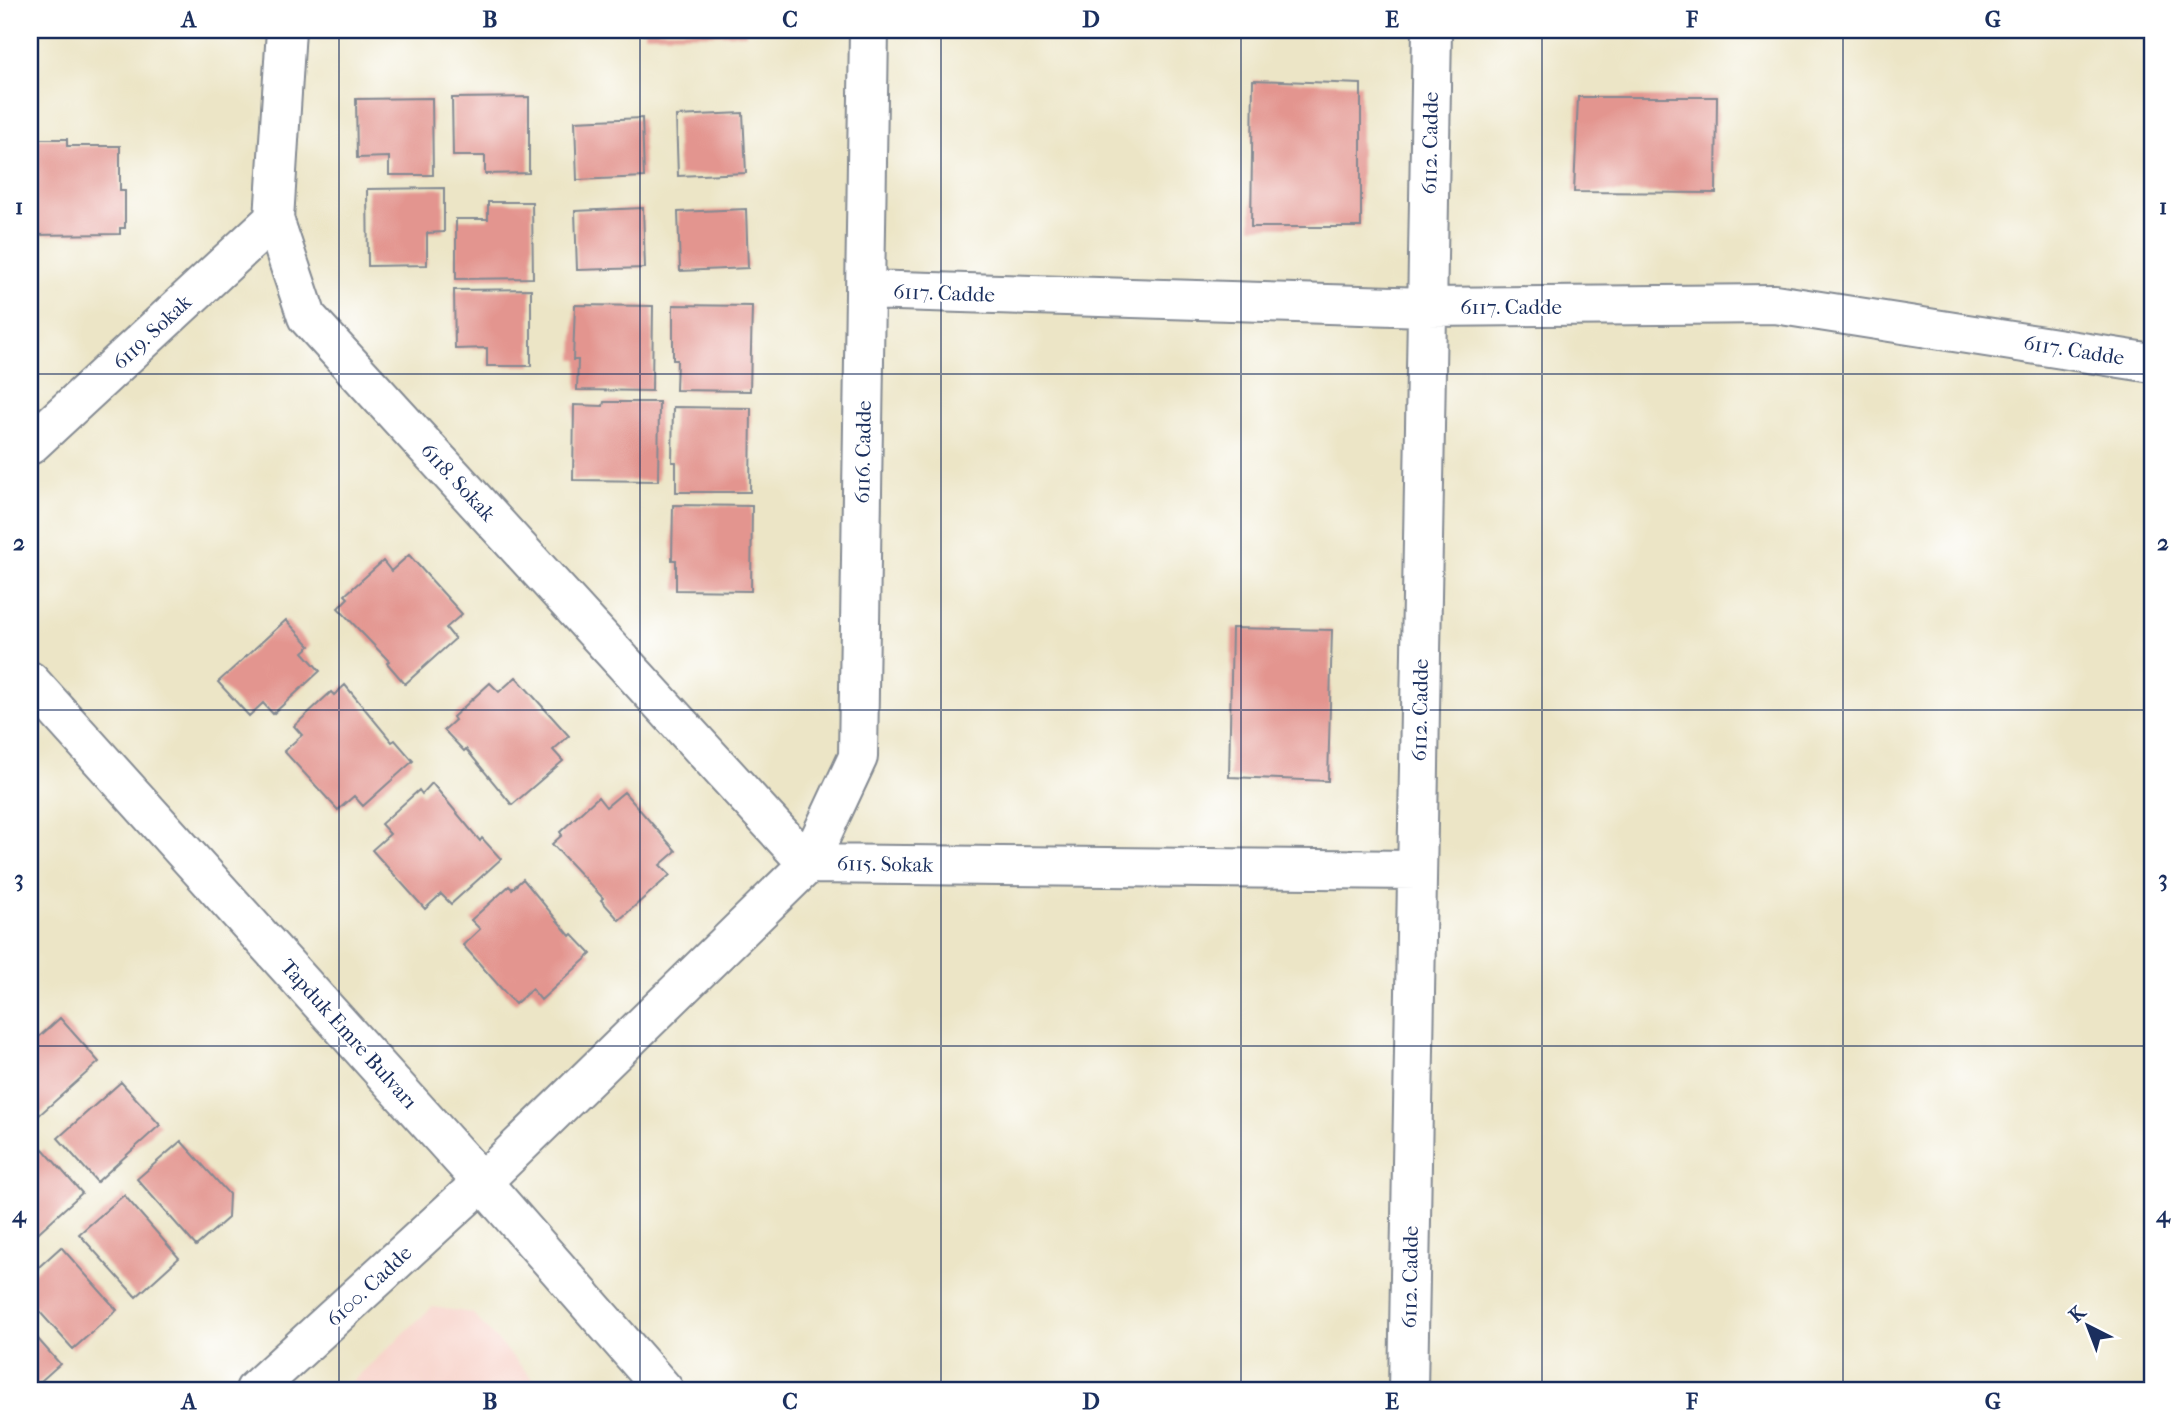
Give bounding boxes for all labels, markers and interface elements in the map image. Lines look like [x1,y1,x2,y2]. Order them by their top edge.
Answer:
text: A [180,6,198,33]
text: B [483,6,498,33]
text: C [782,6,798,33]
text: D [1082,6,1100,33]
text: E [1385,6,1399,33]
text: F [1685,6,1699,33]
text: G [1985,6,2001,33]
street label: 6112. Cadde [1417,91,1443,195]
text: 1 [15,193,23,220]
text: 1 [2159,193,2167,220]
street label: 6117. Cadde [893,279,995,307]
street label: 6119. Sokak [108,290,196,374]
street label: 6117. Cadde [1460,295,1562,319]
street label: 6117. Cadde [2022,330,2126,370]
street label: 6116. Cadde [850,400,876,504]
street label: 6118. Sokak [416,438,500,526]
text: 2 [13,529,25,556]
text: 2 [2157,529,2169,556]
street label: 6112. Cadde [1407,658,1433,762]
street label: 6115. Sokak [837,851,934,877]
text: 3 [14,865,24,892]
text: 3 [2158,865,2168,892]
street label: Tapduk Emre Bulvarı [276,955,422,1113]
text: 4 [11,1201,27,1228]
text: 4 [2155,1201,2171,1228]
street label: 6112. Cadde [1397,1225,1423,1329]
street label: 6100. Cadde [322,1241,416,1331]
north arrow [2052,1290,2122,1360]
text: K [2065,1301,2091,1327]
text: A [180,1388,198,1415]
text: B [483,1388,498,1415]
text: C [782,1388,798,1415]
text: D [1082,1388,1100,1415]
text: E [1385,1388,1399,1415]
text: F [1685,1388,1699,1415]
text: G [1985,1388,2001,1415]

